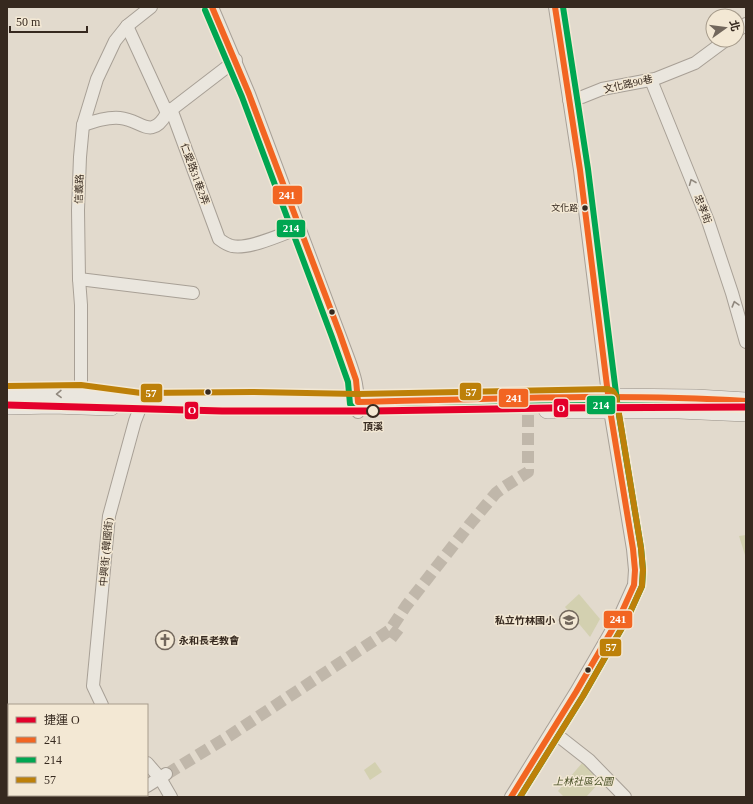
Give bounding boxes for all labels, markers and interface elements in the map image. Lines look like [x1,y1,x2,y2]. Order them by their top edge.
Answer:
scale bar [10,8,87,34]
north arrow [705,8,745,48]
text: 50 m [16,15,41,29]
text: 北 [728,19,742,32]
street label: 文化路90巷 [602,73,654,95]
street label: 仁愛路31巷2弄 [179,142,211,206]
street label: 信義路 [73,174,85,204]
one-way arrow [689,178,697,185]
line badge: 241 [272,185,303,205]
text: 241 [279,189,295,201]
street label: 忠孝街 [692,193,714,225]
place label: 文化路 [551,202,578,213]
marker: 文化路 [580,203,590,213]
line badge: 214 [276,219,306,238]
text: 214 [283,222,300,234]
one-way arrow [731,301,740,308]
unlabelled marker [327,307,337,317]
line badge: 57 [459,382,482,401]
line badge: 57 [140,383,163,403]
text: 57 [466,386,477,398]
text: 57 [146,387,157,399]
unlabelled marker [203,387,213,397]
line badge: 241 [498,388,529,408]
one-way arrow [56,389,62,398]
text: 241 [506,392,522,404]
line badge: 214 [586,395,616,415]
line badge: O [553,398,569,418]
text: 214 [593,399,610,411]
line badge: O [184,401,199,420]
text: O [557,402,566,414]
text: O [188,404,197,416]
marker: 頂溪 [366,404,380,418]
place label: 頂溪 [363,421,383,432]
street label: 中興街 (韓國街) [98,517,115,587]
school or university icon: 私立竹林國小 [558,609,580,631]
line badge: 241 [603,610,633,629]
text: 241 [610,613,626,625]
place label: 私立竹林國小 [495,615,556,626]
church icon: 永和長老教會 [154,629,176,651]
place label: 永和長老教會 [179,635,240,646]
line badge: 57 [599,638,622,657]
text: 57 [606,641,617,653]
unlabelled marker [583,665,593,675]
legend [8,704,148,796]
text: 捷運 O [44,713,80,727]
text: 241 [44,733,62,747]
text: 214 [44,753,62,767]
text: 57 [44,773,56,787]
park label: 上林社區公園 [553,776,615,787]

